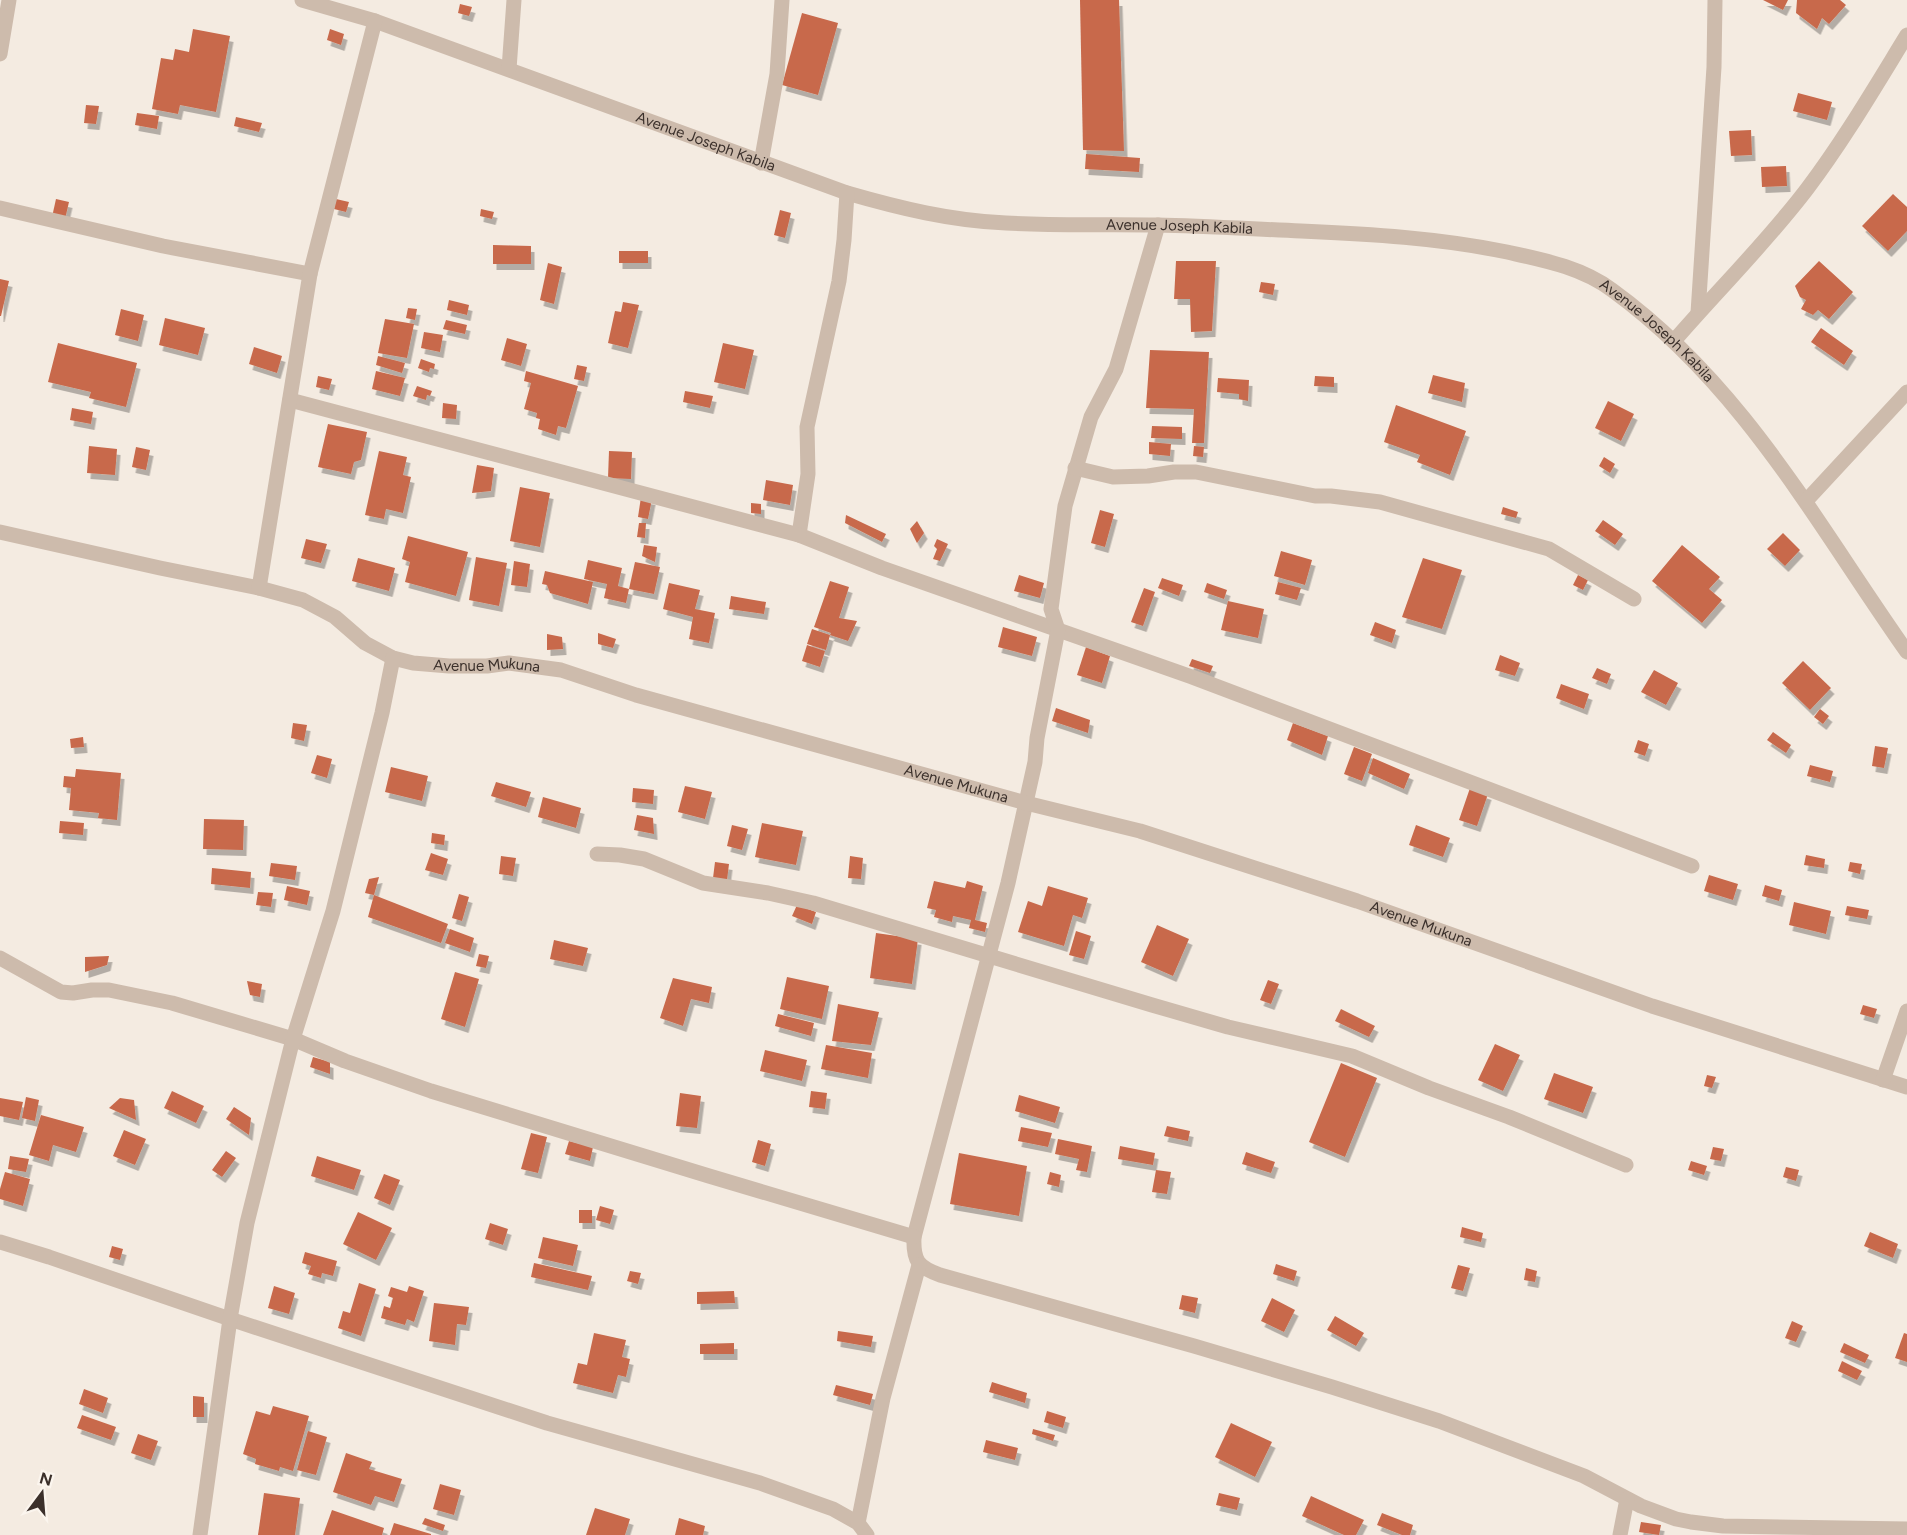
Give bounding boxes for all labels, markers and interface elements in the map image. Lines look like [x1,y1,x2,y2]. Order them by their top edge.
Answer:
street label: Avenue Joseph Kabila [634,108,778,175]
street label: Avenue Joseph Kabila [1106,216,1253,238]
street label: Avenue Joseph Kabila [1596,275,1718,386]
street label: Avenue Mukuna [433,654,541,676]
street label: Avenue Mukuna [902,761,1010,807]
street label: Avenue Mukuna [1368,897,1475,950]
north arrow [12,1463,72,1523]
text: N [37,1468,55,1490]

